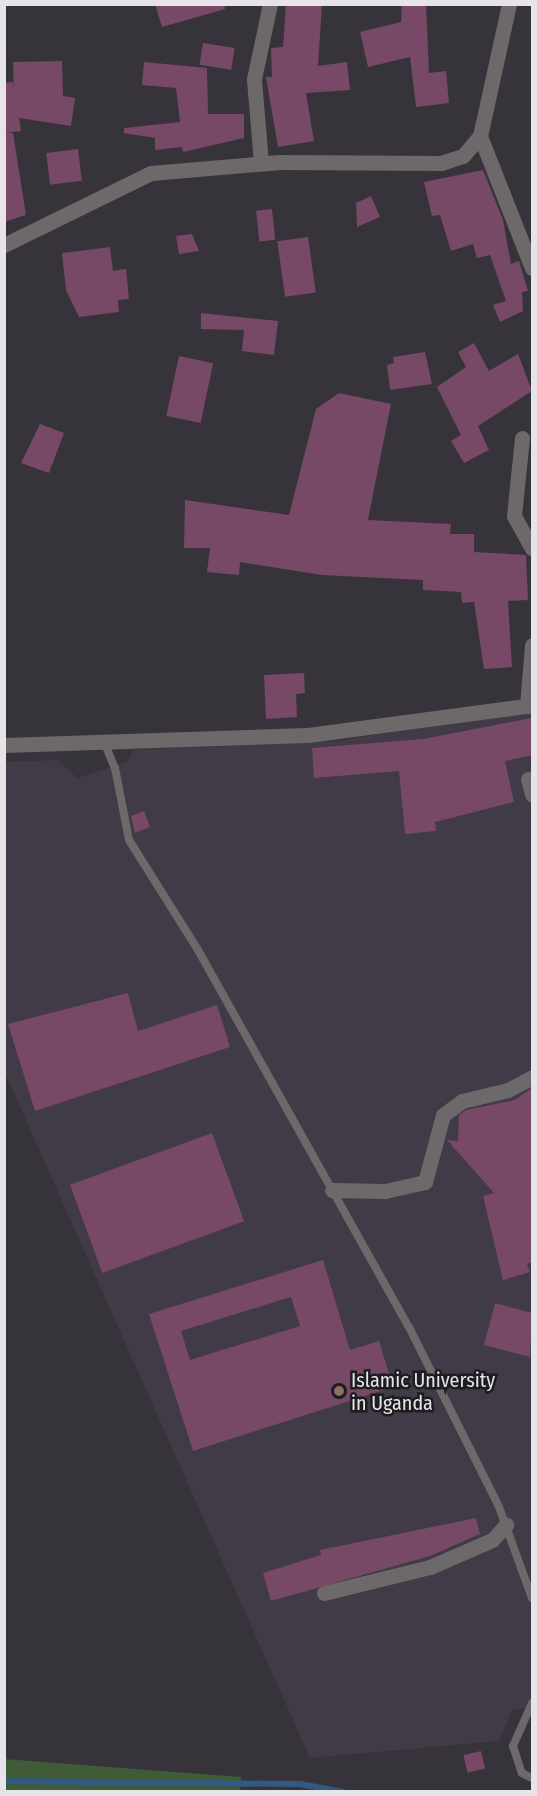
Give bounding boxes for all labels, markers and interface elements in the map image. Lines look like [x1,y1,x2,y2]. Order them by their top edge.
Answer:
place label: Islamic University in Uganda [351,1368,495,1415]
marker: Islamic University in Uganda [332,1384,346,1398]

